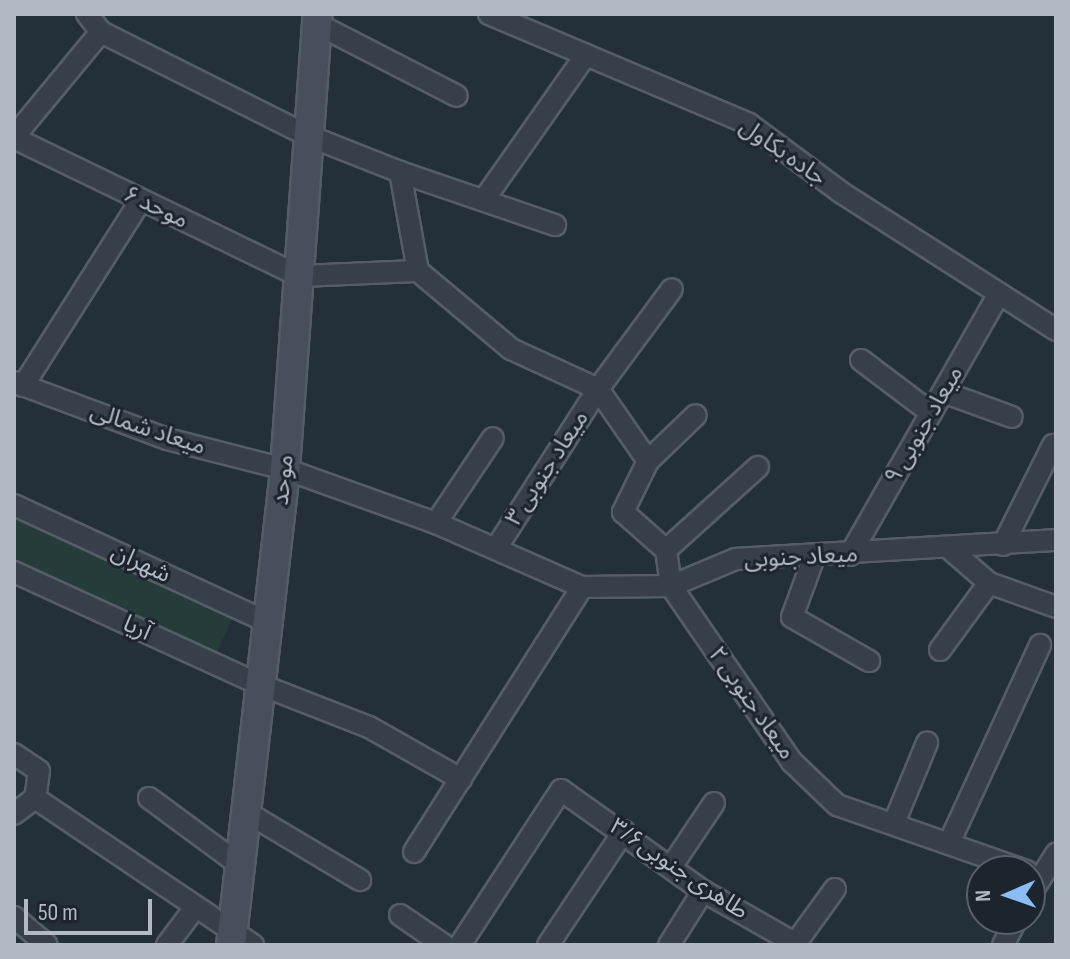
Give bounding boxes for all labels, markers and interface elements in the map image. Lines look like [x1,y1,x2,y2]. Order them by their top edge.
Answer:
street label: جاده بکاول [734,112,832,192]
street label: موحد ۶ [119,179,193,235]
street label: میعاد جنوبی ۹ [879,361,969,489]
street label: میعاد شمالی [87,397,209,461]
street label: میعاد جنوبی ۳ [499,405,595,531]
street label: موحد [266,453,300,507]
street label: شهران [107,537,175,589]
street label: میعاد جنوبی [743,540,859,574]
street label: آریا [118,609,156,647]
street label: میعاد جنوبی ۲ [702,641,802,765]
street label: طاهری جنوبی۳/۶ [604,812,754,926]
north arrow [966,855,1046,935]
scale bar [28,883,156,933]
text: N [970,889,997,902]
text: 50 m [38,898,78,927]

